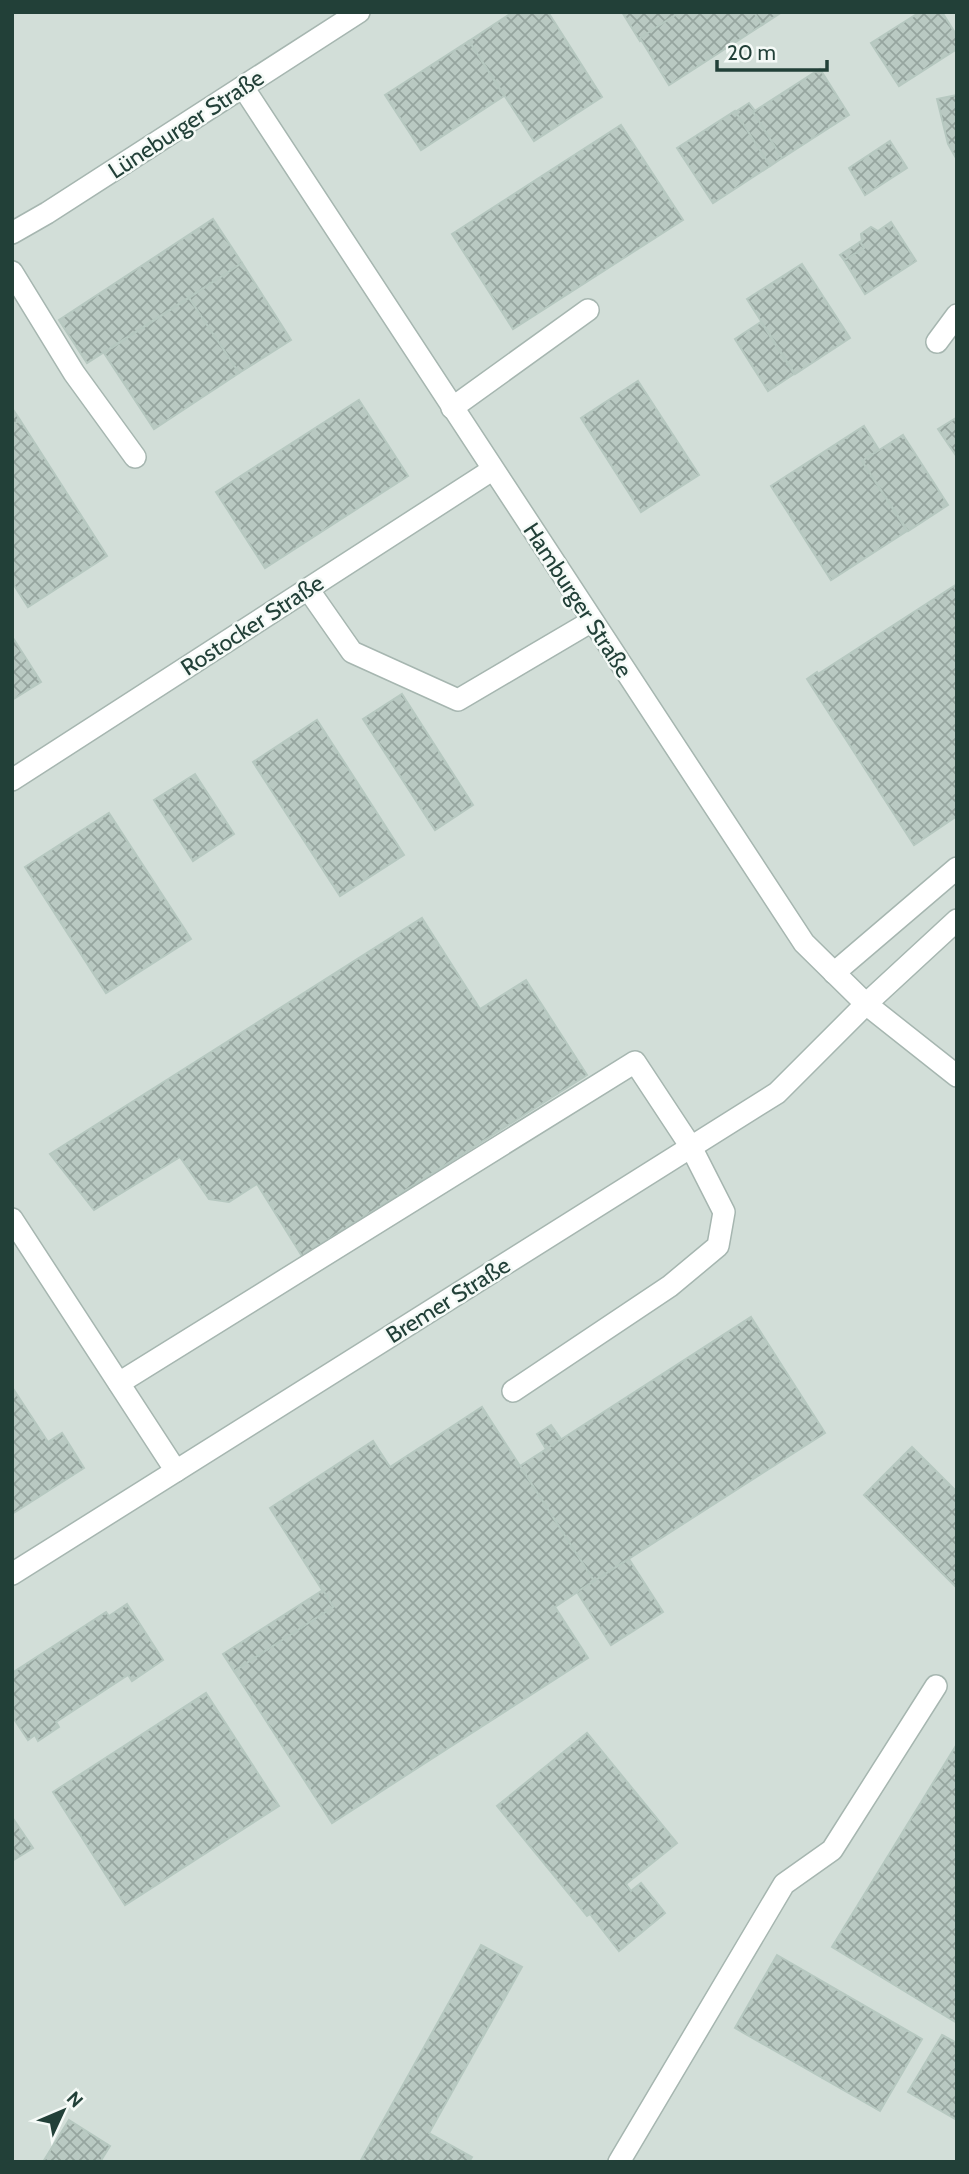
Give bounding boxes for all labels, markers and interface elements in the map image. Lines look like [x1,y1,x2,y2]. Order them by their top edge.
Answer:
scale bar [717,28,827,72]
text: 20 m [727,40,776,65]
street label: Lüneburger Straße [103,63,269,185]
street label: Hamburger Straße [518,517,639,683]
street label: Rostocker Straße [175,568,329,681]
street label: Bremer Straße [381,1251,515,1349]
north arrow [28,2076,98,2146]
text: N [62,2087,88,2112]

